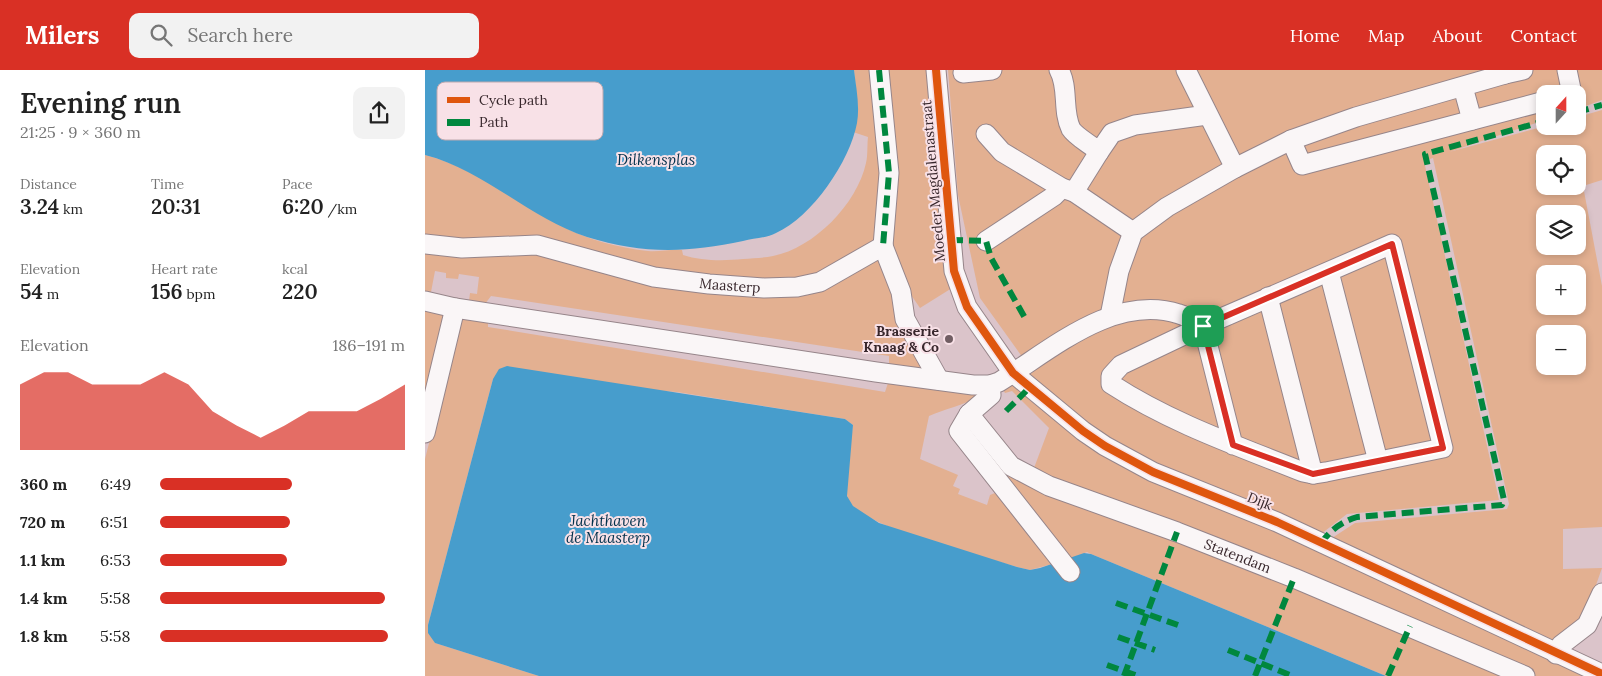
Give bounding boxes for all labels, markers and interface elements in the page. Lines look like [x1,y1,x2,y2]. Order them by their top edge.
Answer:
search box [129,13,479,58]
text: Milers [25,20,99,51]
icon: search [147,21,175,49]
text: Search here [187,23,293,47]
text: Home [1290,24,1340,47]
text: Map [1368,24,1404,47]
text: About [1432,24,1482,47]
text: Contact [1510,24,1577,47]
legend [437,82,603,140]
text: Evening run [20,85,181,121]
north arrow [1536,85,1586,135]
map controls [1536,85,1586,375]
button: share [353,87,405,139]
text: Cycle path [479,91,548,109]
street label: Moeder Magdalenastraat [917,99,949,263]
text: Path [479,113,508,131]
text: 21:25 · 9 × 360 m [20,122,141,142]
button: locate [1536,145,1586,195]
water label: Dilkensplas [617,150,695,169]
text: Distance [20,175,77,193]
text: Time [151,175,184,193]
text: Pace [282,175,313,193]
text: 3.24 [20,193,59,220]
text: 20:31 [151,193,201,220]
text: 6:20 [282,193,324,220]
text: km [59,200,83,218]
text: /km [324,200,357,218]
button: layers [1536,205,1586,255]
text: Elevation [20,260,80,278]
text: Heart rate [151,260,218,278]
text: kcal [282,260,308,278]
button: + [1536,265,1586,315]
street label: Maasterp [698,274,761,297]
text: 54 [20,278,43,305]
text: 156 [151,278,183,305]
text: 220 [282,278,318,305]
text: m [43,285,59,303]
text: bpm [183,285,215,303]
pin [1182,305,1224,347]
icon: arrive [1189,312,1217,340]
place label: Brasserie Knaag & Co [863,322,939,356]
button: − [1536,325,1586,375]
marker: Brasserie Knaag & Co [943,333,955,345]
text: Elevation [20,335,89,355]
text: 186–191 m [333,335,405,355]
text: 360 m [20,474,67,494]
text: 6:49 [100,474,131,494]
street label: Dijk [1245,488,1276,514]
water label: Jachthaven de Maasterp [566,511,650,547]
text: 720 m [20,512,65,532]
text: 6:51 [100,512,128,532]
street label: Statendam [1202,535,1274,577]
text: 1.1 km [20,550,65,570]
text: 6:53 [100,550,131,570]
text: 1.4 km [20,588,67,608]
text: 5:58 [100,588,130,608]
text: 1.8 km [20,626,68,646]
text: 5:58 [100,626,130,646]

